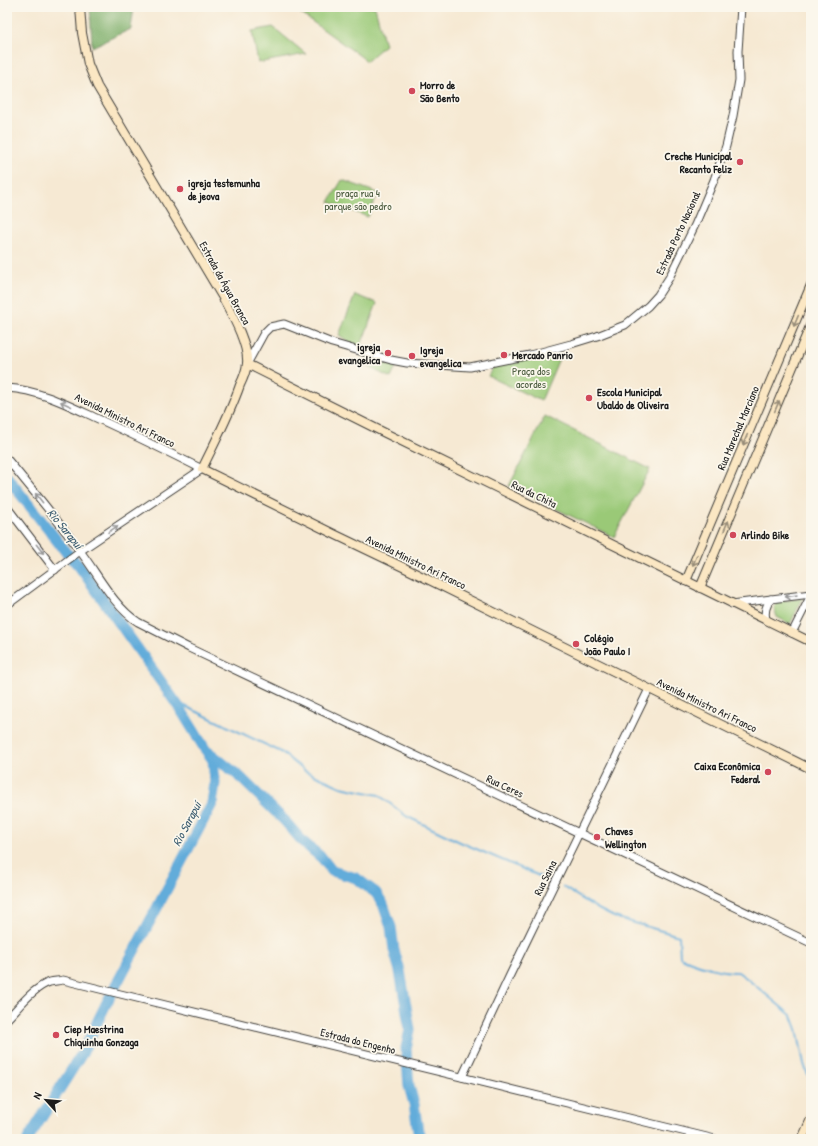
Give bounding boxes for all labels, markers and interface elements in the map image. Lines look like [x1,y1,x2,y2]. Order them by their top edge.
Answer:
place label: Morro de São Bento [420,78,460,105]
marker: Morro de São Bento [407,86,417,96]
place label: Creche Municipal Recanto Feliz [665,149,733,176]
marker: Creche Municipal Recanto Feliz [735,157,745,167]
place label: igreja testemunha de jeova [188,176,260,204]
marker: igreja testemunha de jeova [175,184,185,194]
park label: praça rua 4 parque são pedro [324,186,392,213]
street label: Estrada Porto Nacional [652,189,704,277]
street label: Estrada da Água Branca [196,239,254,328]
one-way arrow [792,314,799,326]
place label: igreja evangelica [338,340,381,368]
place label: Igreja evangelica [419,343,462,371]
marker: igreja evangelica [383,348,393,358]
place label: Mercado Panrio [512,348,573,362]
marker: Mercado Panrio [499,350,509,360]
marker: Igreja evangelica [407,351,417,361]
park label: Praça dos acordes [512,364,550,391]
street label: Rua Marechal Marciano [714,383,762,472]
place label: Escola Municipal Ubaldo de Oliveira [597,385,669,412]
street label: Avenida Ministro Ari Franco [73,390,178,450]
marker: Escola Municipal Ubaldo de Oliveira [584,393,594,403]
one-way arrow [60,400,72,407]
one-way arrow [773,401,781,413]
one-way arrow [741,434,748,446]
street label: Rua da Chita [509,477,560,511]
one-way arrow [35,493,43,504]
water label: Rio Sarapuí [44,505,89,554]
one-way arrow [723,521,731,533]
one-way arrow [107,525,118,533]
place label: Arlindo Bike [741,528,790,542]
marker: Arlindo Bike [728,530,738,540]
street label: Avenida Ministro Ari Franco [364,532,469,592]
one-way arrow [35,544,44,555]
one-way arrow [690,554,698,566]
one-way arrow [785,592,798,600]
place label: Colégio João Paulo I [584,631,631,658]
marker: Colégio João Paulo I [571,639,581,649]
street label: Avenida Ministro Ari Franco [655,675,760,735]
place label: Caixa Econômica Federal [694,759,761,786]
marker: Caixa Econômica Federal [763,767,773,777]
street label: Rua Ceres [484,771,526,801]
water label: Rio Sarapuí [168,797,206,849]
place label: Chaves Wellington [605,824,646,852]
marker: Chaves Wellington [592,832,602,842]
street label: Rua Saina [531,858,560,898]
place label: Ciep Maestrina Chiquinha Gonzaga [64,1022,139,1050]
street label: Estrada do Engenho [319,1025,398,1057]
marker: Ciep Maestrina Chiquinha Gonzaga [51,1030,61,1040]
north arrow [26,1080,66,1120]
text: N [30,1090,45,1101]

